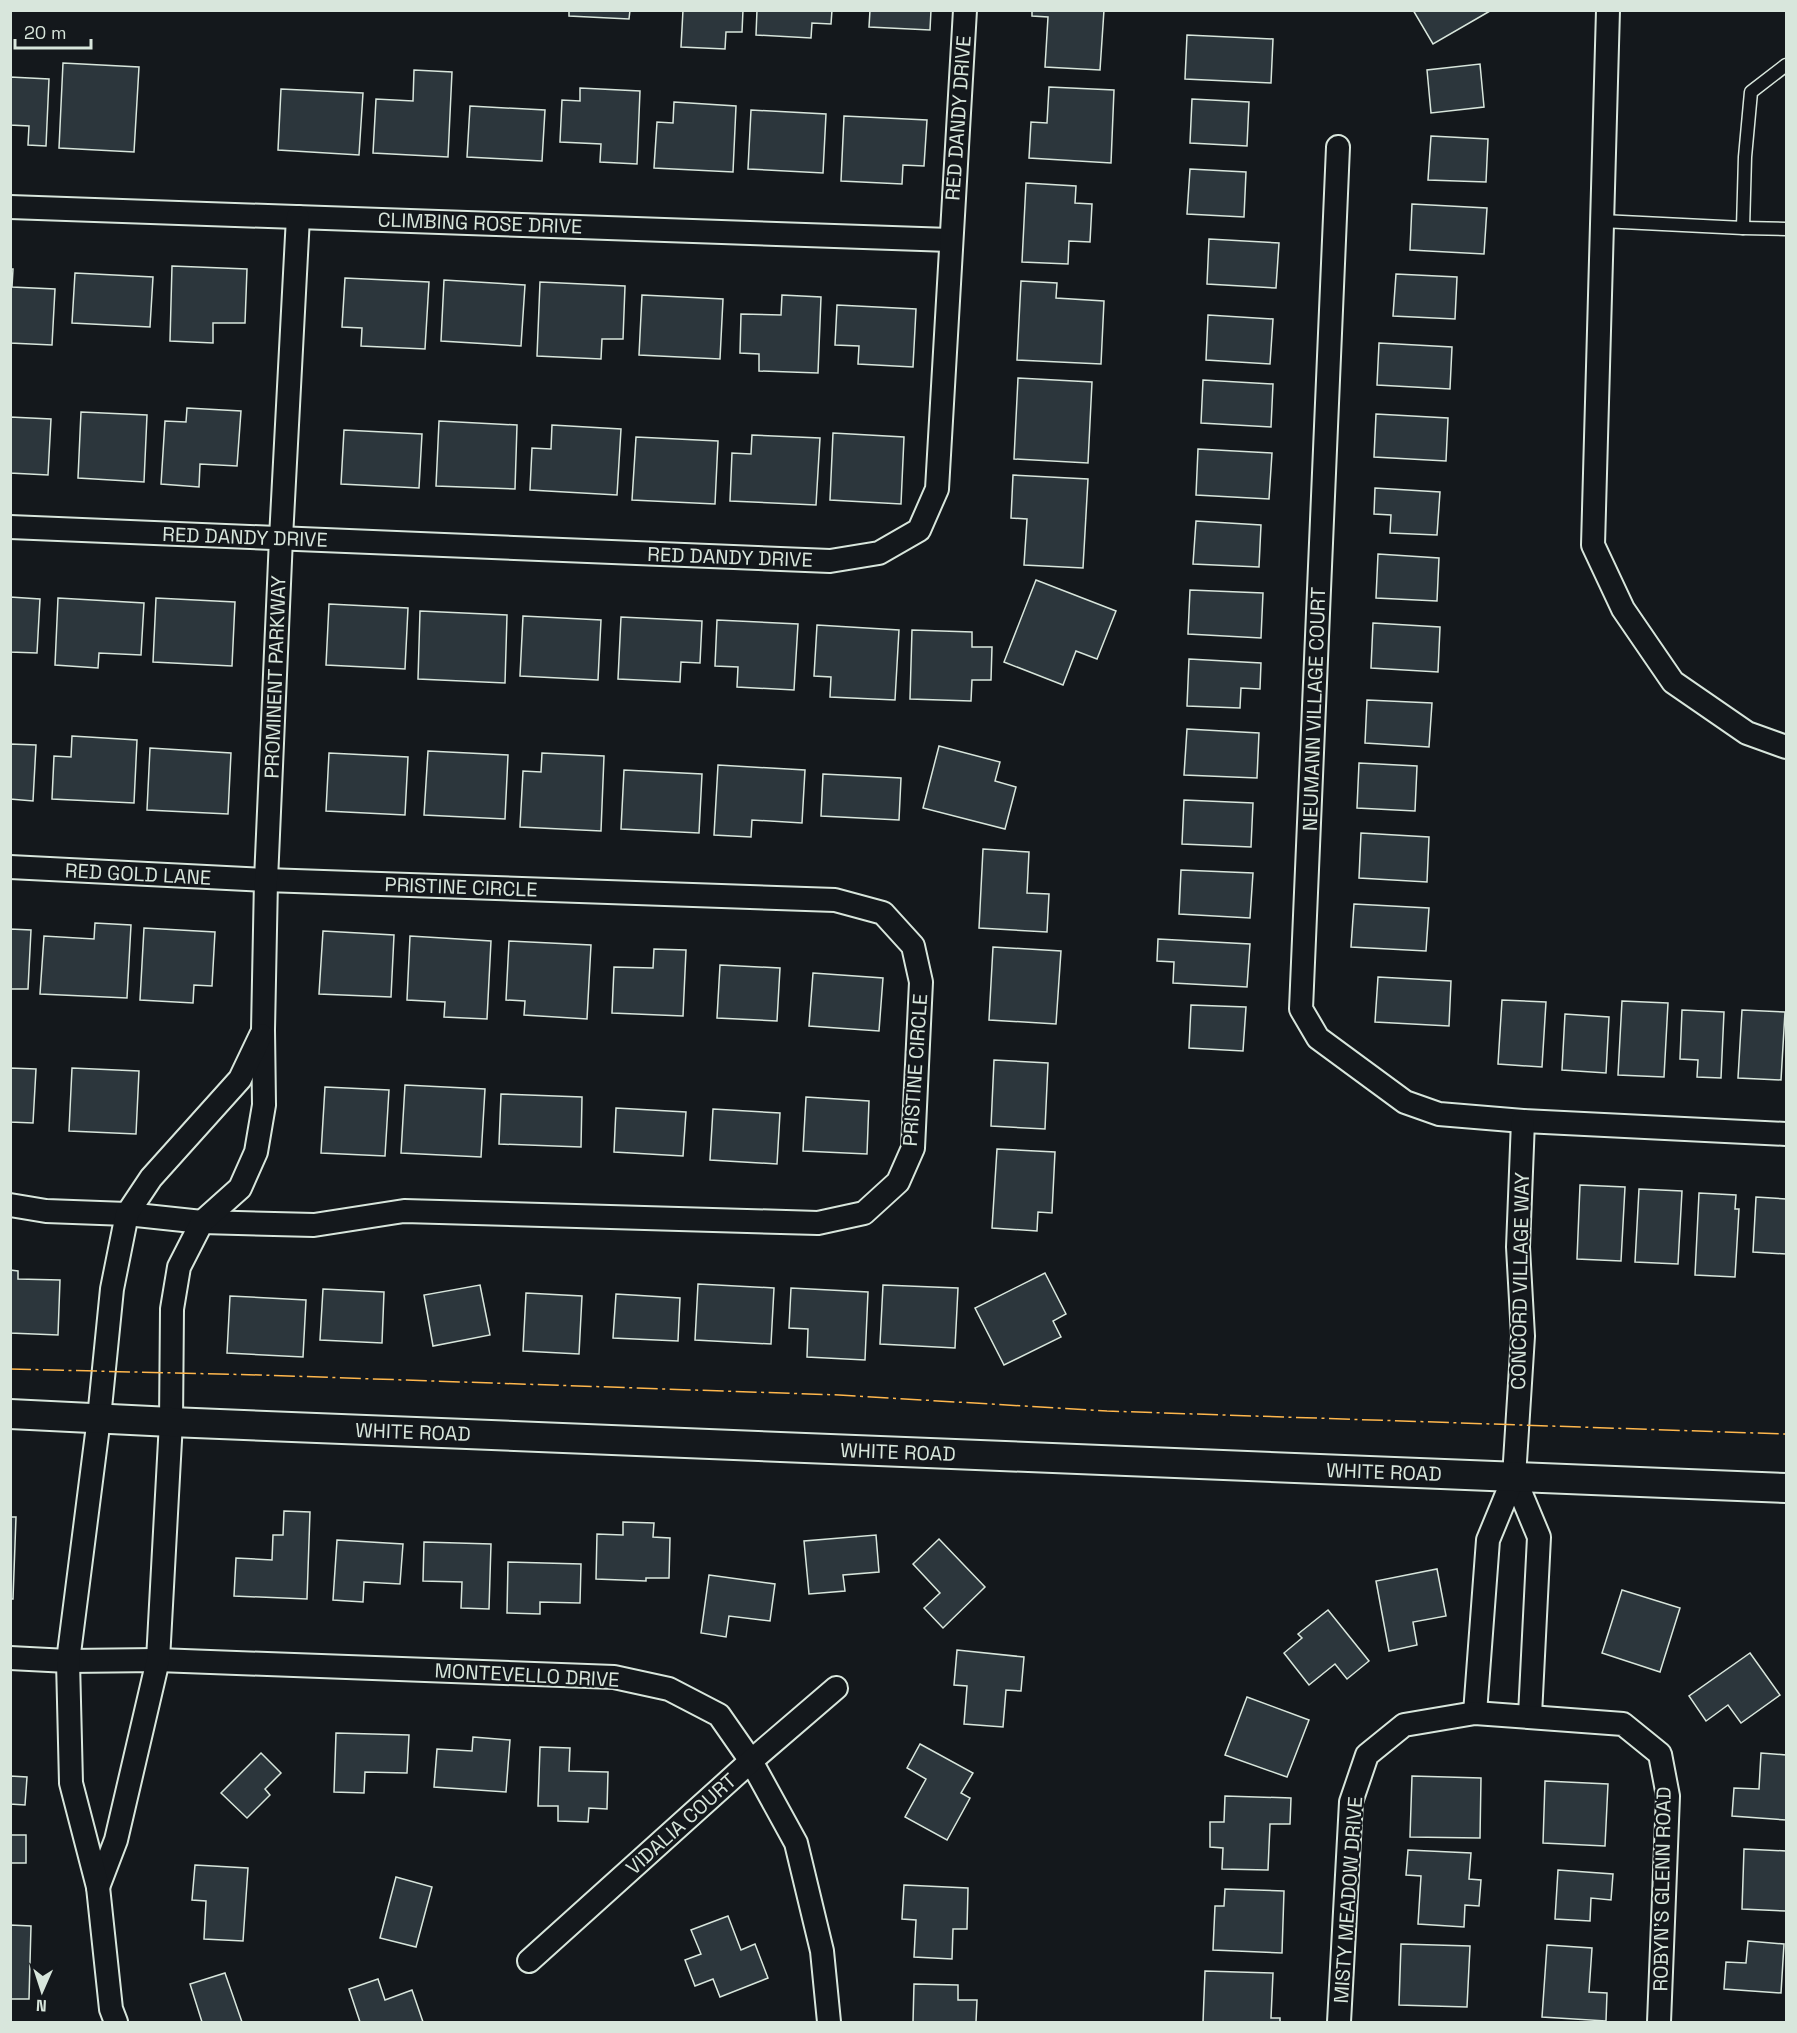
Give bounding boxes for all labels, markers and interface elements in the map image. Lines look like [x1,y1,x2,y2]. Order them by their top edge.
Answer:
scale bar [15,12,92,50]
text: 20 m [24,21,67,44]
street label: RED DANDY DRIVE [939,35,977,201]
street label: CLIMBING ROSE DRIVE [377,206,583,240]
street label: RED DANDY DRIVE [162,521,328,553]
street label: RED DANDY DRIVE [647,541,813,573]
street label: PROMINENT PARKWAY [258,575,292,779]
street label: NEUMANN VILLAGE COURT [1297,586,1331,831]
street label: RED GOLD LANE [64,857,212,891]
street label: PRISTINE CIRCLE [384,871,538,903]
street label: PRISTINE CIRCLE [897,993,933,1147]
street label: CONCORD VILLAGE WAY [1505,1172,1535,1390]
street label: WHITE ROAD [355,1417,471,1447]
street label: WHITE ROAD [840,1437,956,1467]
street label: WHITE ROAD [1326,1457,1442,1487]
street label: MONTEVELLO DRIVE [434,1657,620,1693]
street label: VIDALIA COURT [620,1767,742,1880]
street label: ROBYN'S GLENN ROAD [1647,1786,1677,1992]
street label: MISTY MEADOW DRIVE [1328,1796,1368,2004]
north arrow [12,1961,72,2021]
text: N [35,1995,47,2016]

